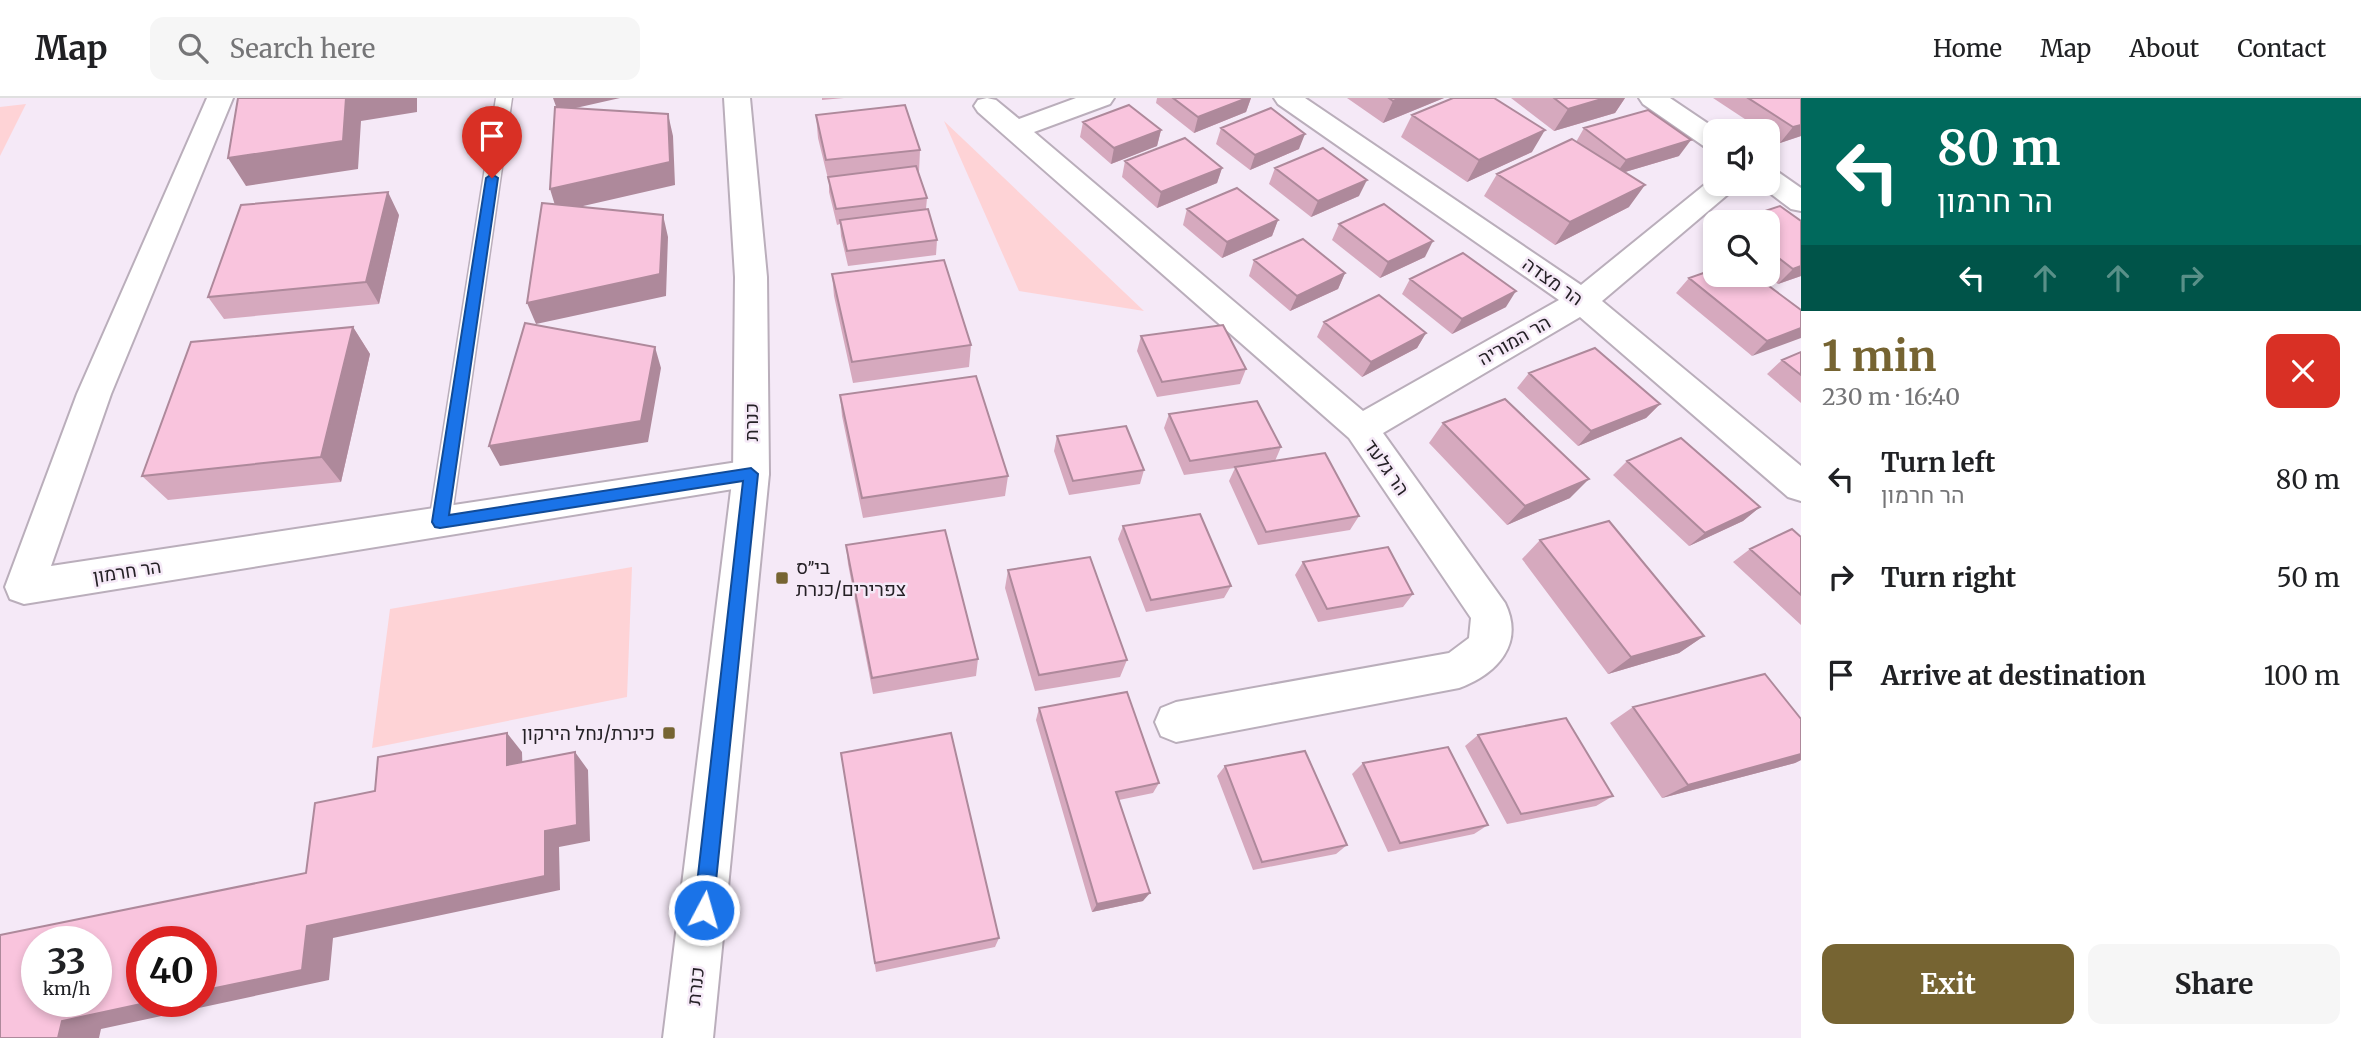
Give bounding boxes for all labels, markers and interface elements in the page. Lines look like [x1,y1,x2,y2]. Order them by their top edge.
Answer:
search box [150,17,640,80]
text: Map [35,28,108,69]
icon: search [174,29,212,67]
text: Search here [230,32,375,65]
text: Home [1933,33,2002,64]
text: Map [2040,33,2091,64]
text: About [2129,33,2199,64]
text: Contact [2237,33,2326,64]
pin [462,106,522,178]
icon: arrive [473,117,511,155]
text: 80 m [1937,117,2060,178]
map controls [1703,119,1780,287]
button: sound [1703,119,1780,196]
icon: left [1822,126,1913,217]
text: הר חרמון [1937,181,2053,221]
button: search [1703,210,1780,287]
street label: הר מצדה [1518,252,1588,310]
icon: left [1953,259,1991,297]
icon: ahead [2026,259,2064,297]
icon: ahead [2099,259,2137,297]
icon: right [2172,259,2210,297]
street label: הר המוריה [1473,310,1555,370]
text: 1 min [1822,330,1936,382]
button: close [2266,334,2340,408]
text: 230 m · 16:40 [1822,382,1960,411]
street label: כנרת [739,403,763,441]
street label: הר גלעד [1359,434,1415,500]
text: Turn left [1881,446,1995,479]
icon: left [1822,460,1860,498]
text: 80 m [2276,463,2340,496]
text: הר חרמון [1881,480,1965,509]
street label: הר חרמון [91,554,163,588]
place label: בי״ס צפרירים/כנרת [796,555,906,601]
icon: right [1822,558,1860,596]
text: Turn right [1881,561,2016,594]
text: 50 m [2276,561,2340,594]
marker: בי״ס צפרירים/כנרת [774,570,790,586]
icon: arrive [1822,656,1860,694]
text: Arrive at destination [1881,659,2146,692]
text: 100 m [2264,659,2340,692]
place label: כינרת/נחל הירקון [522,721,655,745]
marker: כינרת/נחל הירקון [661,725,677,741]
position arrow [667,873,741,947]
speed limit sign: 40 [126,926,217,1017]
text: 33 [47,940,86,984]
button: Exit [1822,944,2074,1024]
button: Share [2088,944,2340,1024]
street label: כנרת [681,966,709,1006]
text: km/h [43,977,90,1000]

